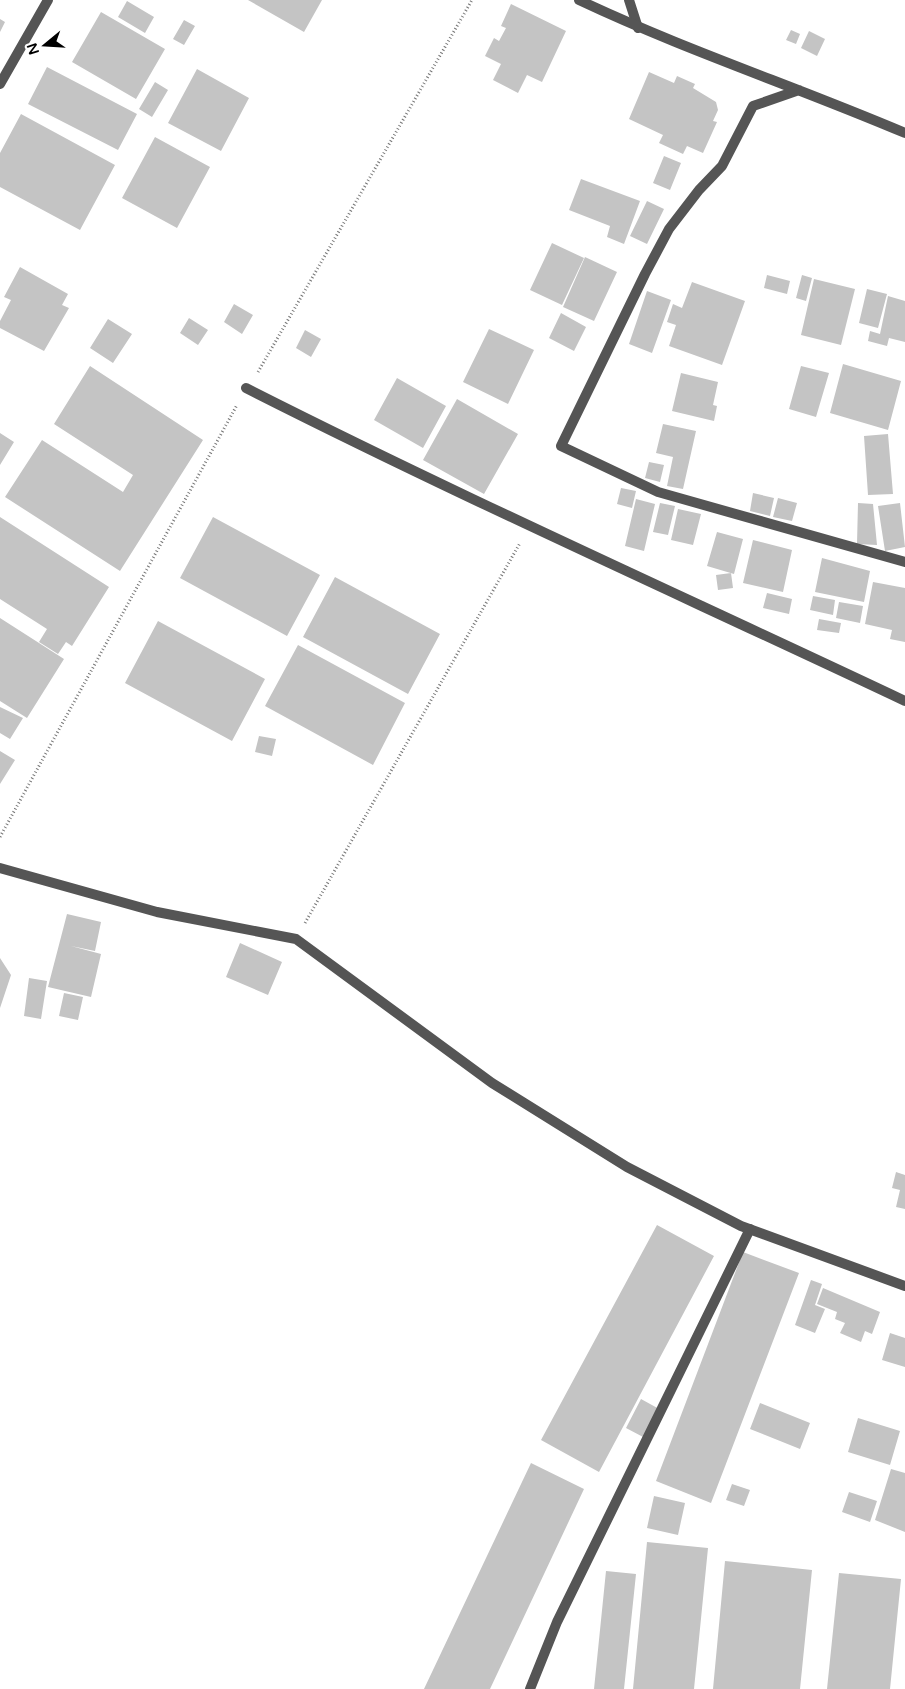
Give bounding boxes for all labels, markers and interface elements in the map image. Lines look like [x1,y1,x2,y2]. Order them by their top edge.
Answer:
north arrow [20,20,70,70]
text: N [23,41,43,57]

